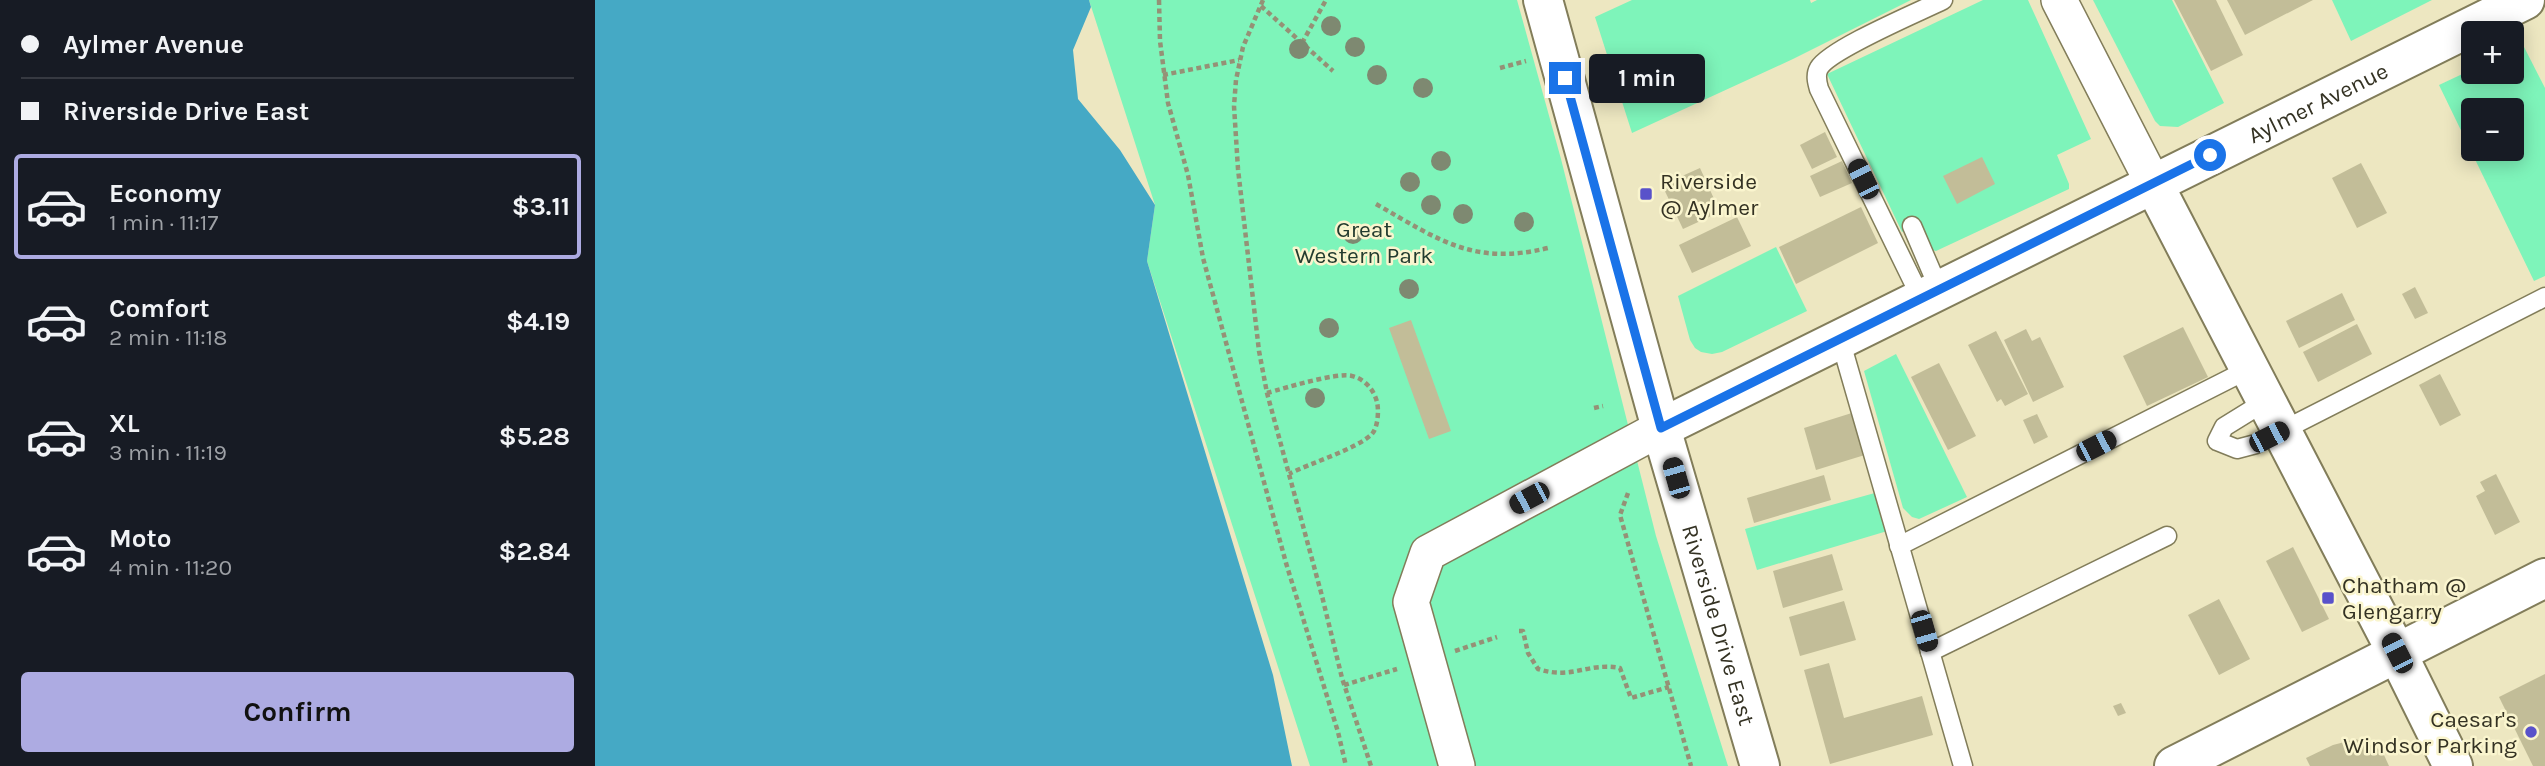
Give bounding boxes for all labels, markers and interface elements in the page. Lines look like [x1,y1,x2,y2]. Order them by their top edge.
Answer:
map controls [2461,21,2524,161]
button: + [2461,21,2524,84]
text: Aylmer Avenue [63,29,244,60]
callout: 1 min [1590,54,1705,102]
street label: Aylmer Avenue [2243,57,2392,149]
route end [1549,62,1581,94]
text: 1 min [1618,65,1676,92]
text: Riverside Drive East [63,96,309,127]
button: − [2461,98,2524,161]
route start [2194,139,2226,171]
car [1845,156,1882,202]
place label: Riverside @ Aylmer [1660,168,1759,221]
icon: car [25,175,88,238]
text: Economy [109,178,221,209]
marker: Riverside @ Aylmer [1638,186,1654,202]
text: $3.11 [512,191,570,222]
text: 1 min · 11:17 [109,209,218,236]
park label: Great Western Park [1295,216,1433,269]
icon: car [25,290,88,353]
text: Comfort [109,293,210,324]
text: $4.19 [506,306,570,337]
text: 2 min · 11:18 [109,324,227,351]
icon: car [25,405,88,468]
text: XL [109,408,140,439]
car [2246,418,2293,456]
text: $5.28 [499,421,570,452]
car [2073,427,2120,465]
text: 3 min · 11:19 [109,439,227,466]
car [1661,455,1692,501]
car [1506,479,1553,517]
icon: car [25,520,88,583]
street label: Riverside Drive East [1676,521,1761,729]
text: Moto [109,523,171,554]
text: $2.84 [498,536,570,567]
text: 4 min · 11:20 [109,554,232,581]
place label: Chatham @ Glengarry [2342,572,2466,625]
marker: Chatham @ Glengarry [2320,590,2336,606]
car [1909,608,1940,654]
car [2379,630,2416,676]
button: Confirm [21,672,574,752]
place label: Caesar's Windsor Parking [2343,706,2517,759]
marker: Caesar's Windsor Parking [2523,724,2539,740]

